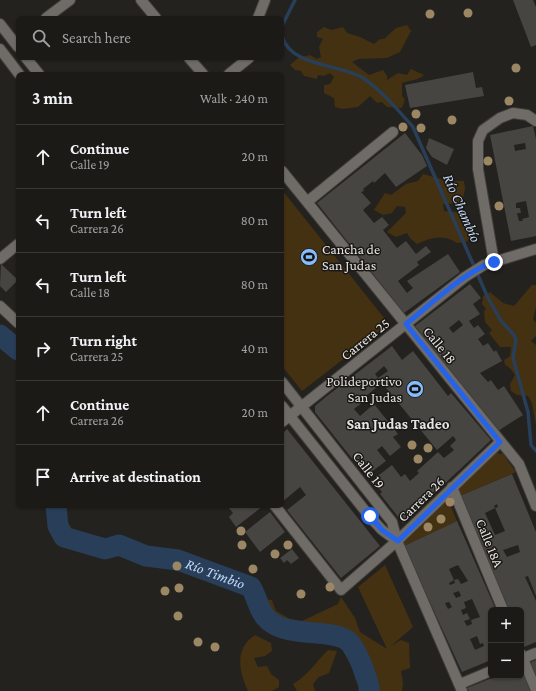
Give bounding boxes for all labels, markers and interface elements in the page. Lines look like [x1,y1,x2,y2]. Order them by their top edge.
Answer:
search box [16,16,284,60]
icon: search [30,27,52,49]
text: Search here [62,30,131,46]
text: 3 min [32,89,73,108]
text: Walk · 240 m [200,91,268,106]
text: Continue [70,141,129,157]
icon: ahead [32,146,54,168]
text: 20 m [242,149,268,164]
text: Calle 19 [70,157,110,172]
water label: Río Chambío [440,172,484,244]
text: Turn left [70,205,126,221]
icon: left [32,210,54,232]
text: 80 m [241,213,268,228]
text: Carrera 26 [70,221,124,236]
place label: Cancha de San Judas [322,241,380,273]
sports icon: Cancha de San Judas [299,247,319,267]
route end [485,253,503,271]
text: Turn left [70,269,126,285]
icon: left [32,274,54,296]
text: 80 m [241,277,268,292]
text: Calle 18 [70,285,110,300]
street label: Carrera 25 [338,315,392,363]
street label: Calle 18 [420,323,460,367]
text: Turn right [70,333,137,349]
icon: right [32,338,54,360]
text: 40 m [241,341,268,356]
text: Carrera 25 [70,349,123,364]
place label: Polideportivo San Judas [327,373,402,405]
sports icon: Polideportivo San Judas [405,379,425,399]
text: Continue [70,397,129,413]
icon: ahead [32,402,54,424]
text: 20 m [242,405,268,420]
text: Carrera 26 [70,413,124,428]
district label: San Judas Tadeo [346,416,450,432]
street label: Calle 19 [350,448,388,492]
icon: arrive [32,466,54,488]
text: Arrive at destination [70,469,201,485]
street label: Carrera 26 [395,473,447,525]
route start [361,507,379,525]
street label: Calle 18A [473,516,507,570]
water label: Río Timbio [183,556,247,592]
map controls [488,607,524,679]
button: + [488,607,524,643]
button: − [488,643,524,679]

